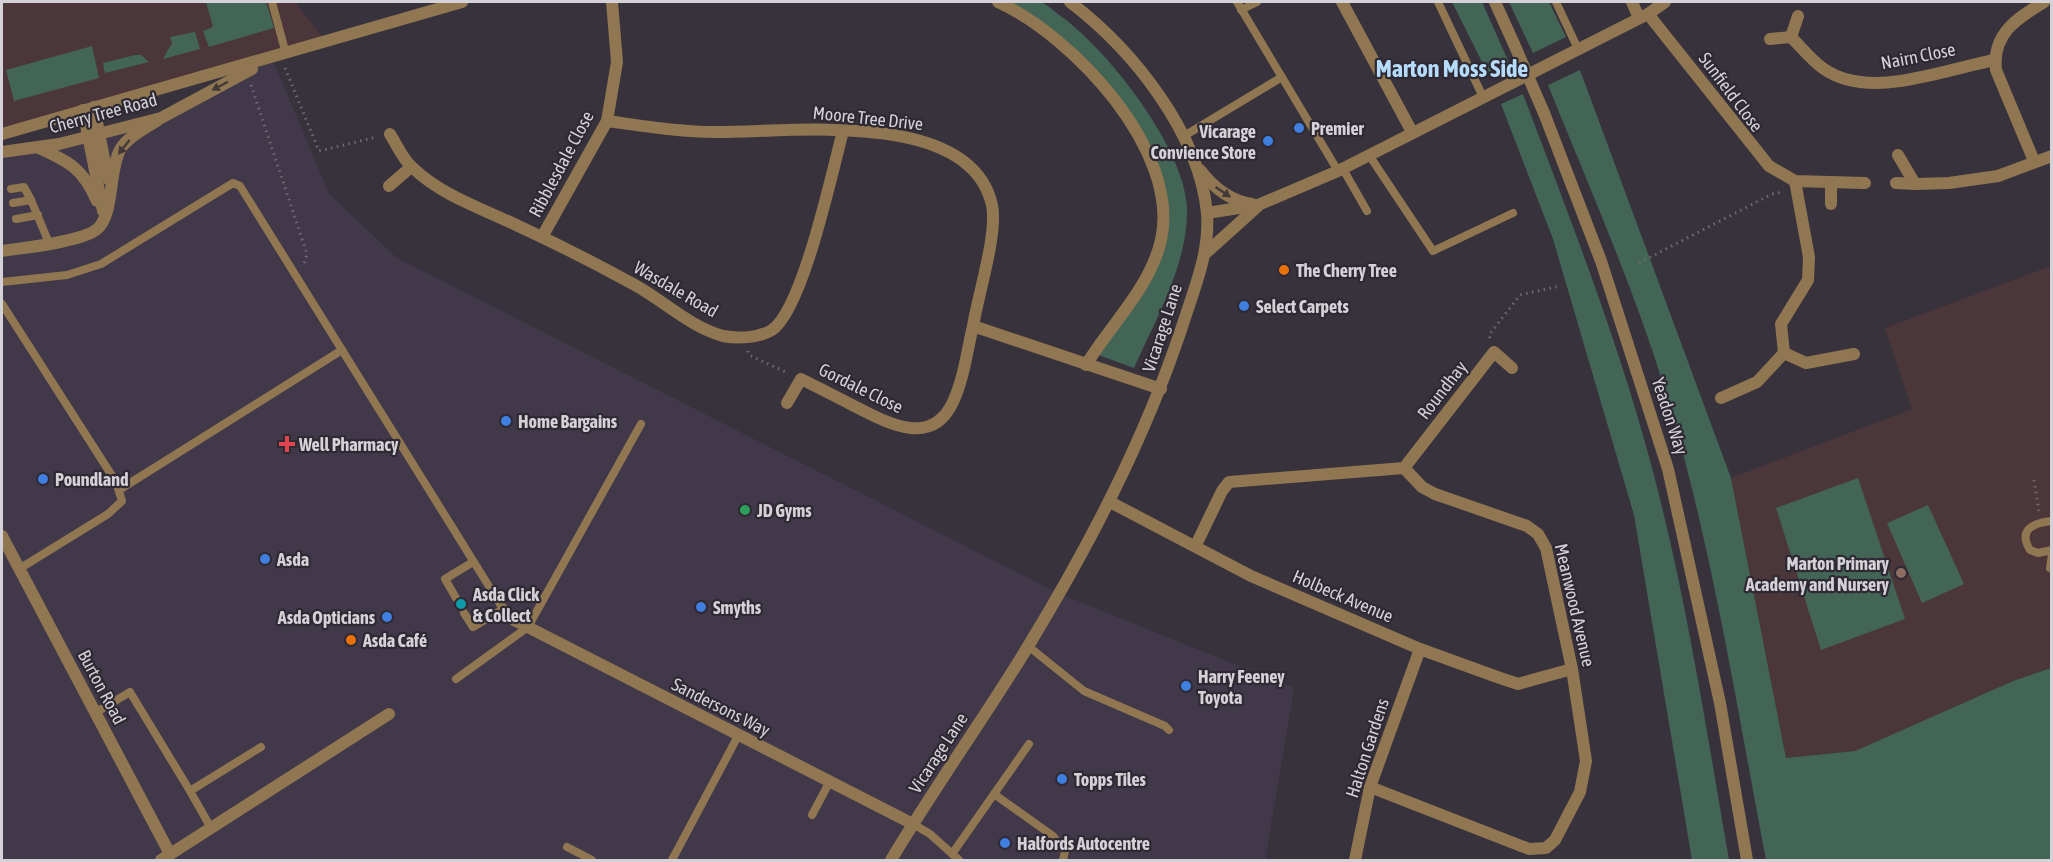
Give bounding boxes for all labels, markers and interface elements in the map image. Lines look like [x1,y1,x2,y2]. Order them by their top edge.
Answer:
street label: Nairn Close [1879,39,1957,73]
street label: Sunfield Close [1694,48,1768,136]
district label: Marton Moss Side [1376,55,1528,82]
one-way arrow [211,81,228,91]
street label: Cherry Tree Road [47,89,159,137]
street label: Moore Tree Drive [812,102,924,134]
street label: Ribblesdale Close [524,107,598,221]
place label: Premier [1311,118,1365,139]
place label: Vicarage Convience Store [1150,121,1256,163]
marker: Premier [1292,121,1306,135]
marker: Vicarage Convience Store [1261,134,1275,148]
one-way arrow [117,139,130,155]
one-way arrow [1214,186,1231,197]
street label: Wasdale Road [630,256,722,322]
place label: The Cherry Tree [1296,260,1397,281]
marker: The Cherry Tree [1277,263,1291,277]
street label: Vicarage Lane [1138,281,1186,375]
place label: Select Carpets [1256,296,1349,317]
marker: Select Carpets [1237,299,1251,313]
street label: Roundhay [1413,357,1471,423]
street label: Gordale Close [815,359,907,417]
street label: Yeadon Way [1648,375,1692,457]
place label: Home Bargains [518,411,618,432]
marker: Home Bargains [499,414,513,428]
place label: Well Pharmacy [298,434,399,455]
marker: Well Pharmacy [280,437,294,451]
place label: Poundland [55,469,128,490]
marker: Poundland [36,472,50,486]
place label: JD Gyms [756,500,812,521]
marker: JD Gyms [738,503,752,517]
street label: Meanwood Avenue [1551,541,1599,669]
place label: Asda [276,549,309,570]
marker: Asda [258,552,272,566]
place label: Marton Primary Academy and Nursery [1745,553,1890,595]
street label: Holbeck Avenue [1290,565,1396,627]
marker: Marton Primary Academy and Nursery [1894,566,1908,580]
place label: Asda Click & Collect [472,584,540,626]
marker: Asda Click & Collect [454,597,468,611]
place label: Smyths [713,597,762,618]
marker: Smyths [694,600,708,614]
place label: Asda Opticians [277,607,376,628]
marker: Asda Opticians [380,610,394,624]
place label: Asda Café [362,630,427,651]
marker: Asda Café [344,633,358,647]
street label: Burton Road [74,646,130,728]
place label: Harry Feeney Toyota [1198,666,1285,708]
street label: Sandersons Way [668,673,774,741]
marker: Harry Feeney Toyota [1179,679,1193,693]
street label: Halton Gardens [1341,696,1393,800]
street label: Vicarage Lane [904,709,972,797]
place label: Topps Tiles [1074,769,1147,790]
marker: Topps Tiles [1055,772,1069,786]
place label: Halfords Autocentre [1017,833,1150,854]
marker: Halfords Autocentre [998,836,1012,850]

